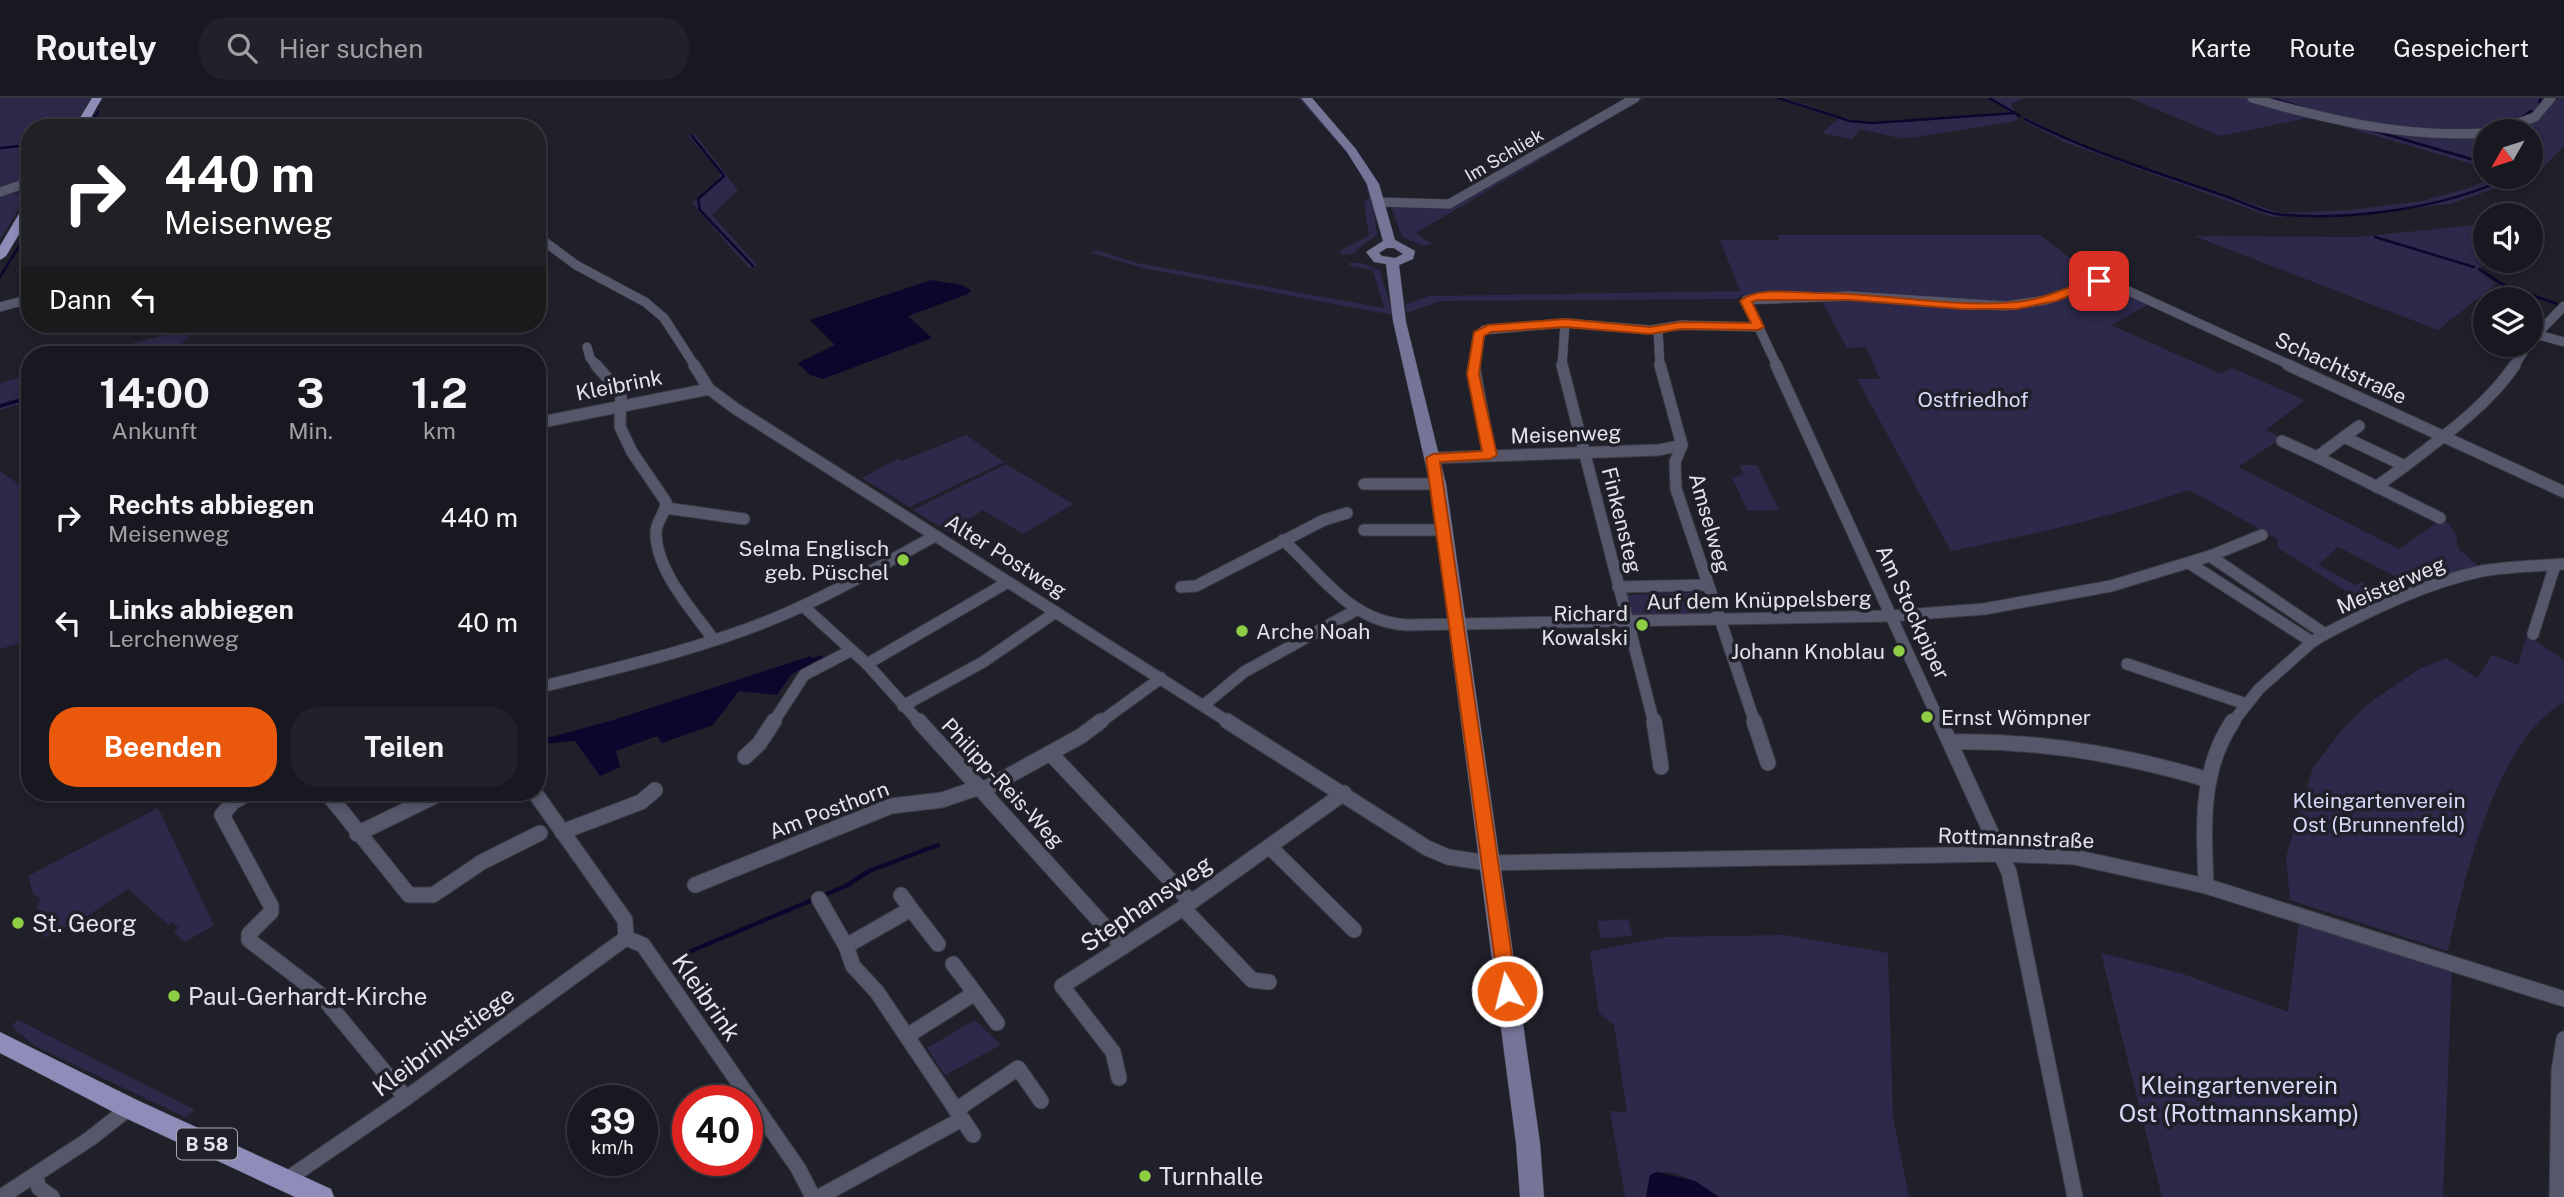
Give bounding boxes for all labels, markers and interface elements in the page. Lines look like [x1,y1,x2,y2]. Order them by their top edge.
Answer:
search box [199,17,689,80]
text: Routely [35,29,157,67]
icon: search [223,29,261,67]
text: Hier suchen [279,33,423,64]
text: Karte [2190,34,2251,62]
text: Route [2289,34,2355,62]
text: Gespeichert [2393,34,2529,62]
north arrow [2473,119,2543,189]
map controls [2473,119,2543,357]
street label: Im Schliek [1461,124,1547,186]
text: 440 m [164,145,315,203]
icon: right [49,147,140,238]
button: sound [2473,203,2543,273]
text: Meisenweg [164,204,333,241]
pin [2069,251,2129,311]
icon: arrive [2080,262,2118,300]
icon: left [125,280,163,318]
text: Dann [49,284,111,315]
button: layers [2473,287,2543,357]
street label: Schachtstraße [2271,327,2411,409]
street label: Kleibrink [574,364,664,406]
text: 14:00 [99,368,210,417]
text: 3 [297,368,324,417]
text: 1.2 [411,368,468,417]
park label: Ostfriedhof [1917,387,2029,412]
text: Ankunft [112,417,198,444]
text: Min. [288,417,333,444]
text: km [423,417,456,444]
street label: Meisenweg [1510,420,1622,448]
street label: Finkensteg [1597,464,1647,576]
street label: Amselweg [1684,470,1736,576]
text: Rechts abbiegen [108,489,314,520]
icon: right [49,499,87,537]
text: 440 m [441,502,518,533]
street label: Alter Postweg [941,509,1071,603]
text: Meisenweg [108,520,229,547]
place label: Selma Englisch geb. Püschel [739,536,889,585]
street label: Am Stockpiper [1871,541,1955,683]
street label: Meisterweg [2333,551,2449,619]
marker: Selma Englisch geb. Püschel [895,552,911,568]
street label: Auf dem Knüppelsberg [1646,586,1872,614]
text: Links abbiegen [108,594,294,625]
place label: Richard Kowalski [1541,601,1628,650]
icon: left [49,604,87,642]
text: 40 m [457,607,518,638]
marker: Richard Kowalski [1634,617,1650,633]
place label: Arche Noah [1256,619,1370,644]
marker: Arche Noah [1234,623,1250,639]
text: Lerchenweg [108,625,239,652]
place label: Johann Knoblau [1731,639,1885,664]
marker: Johann Knoblau [1891,643,1907,659]
place label: Ernst Wömpner [1941,705,2091,730]
button: Beenden [49,707,277,787]
button: Teilen [291,707,518,787]
marker: Ernst Wömpner [1919,709,1935,725]
street label: Philipp-Reis-Weg [937,713,1069,853]
street label: Am Posthorn [766,776,892,844]
park label: Kleingartenverein Ost (Brunnenfeld) [2293,788,2466,837]
street label: Rottmannstraße [1937,823,2095,853]
street label: Stephansweg [1075,849,1217,957]
place label: St. Georg [32,909,137,937]
marker: St. Georg [10,915,26,931]
street label: Kleibrink [667,948,747,1046]
position arrow [1470,954,1544,1028]
street label: Kleibrinkstiege [367,980,519,1102]
place label: Paul-Gerhardt-Kirche [188,982,427,1010]
marker: Paul-Gerhardt-Kirche [166,988,182,1004]
park label: Kleingartenverein Ost (Rottmannskamp) [2119,1071,2359,1127]
speed limit sign: 40 [672,1085,763,1176]
text: 39 [589,1101,636,1142]
road number: B 58 [177,1128,237,1160]
text: km/h [591,1137,634,1158]
place label: Turnhalle [1159,1162,1263,1190]
marker: Turnhalle [1137,1168,1153,1184]

